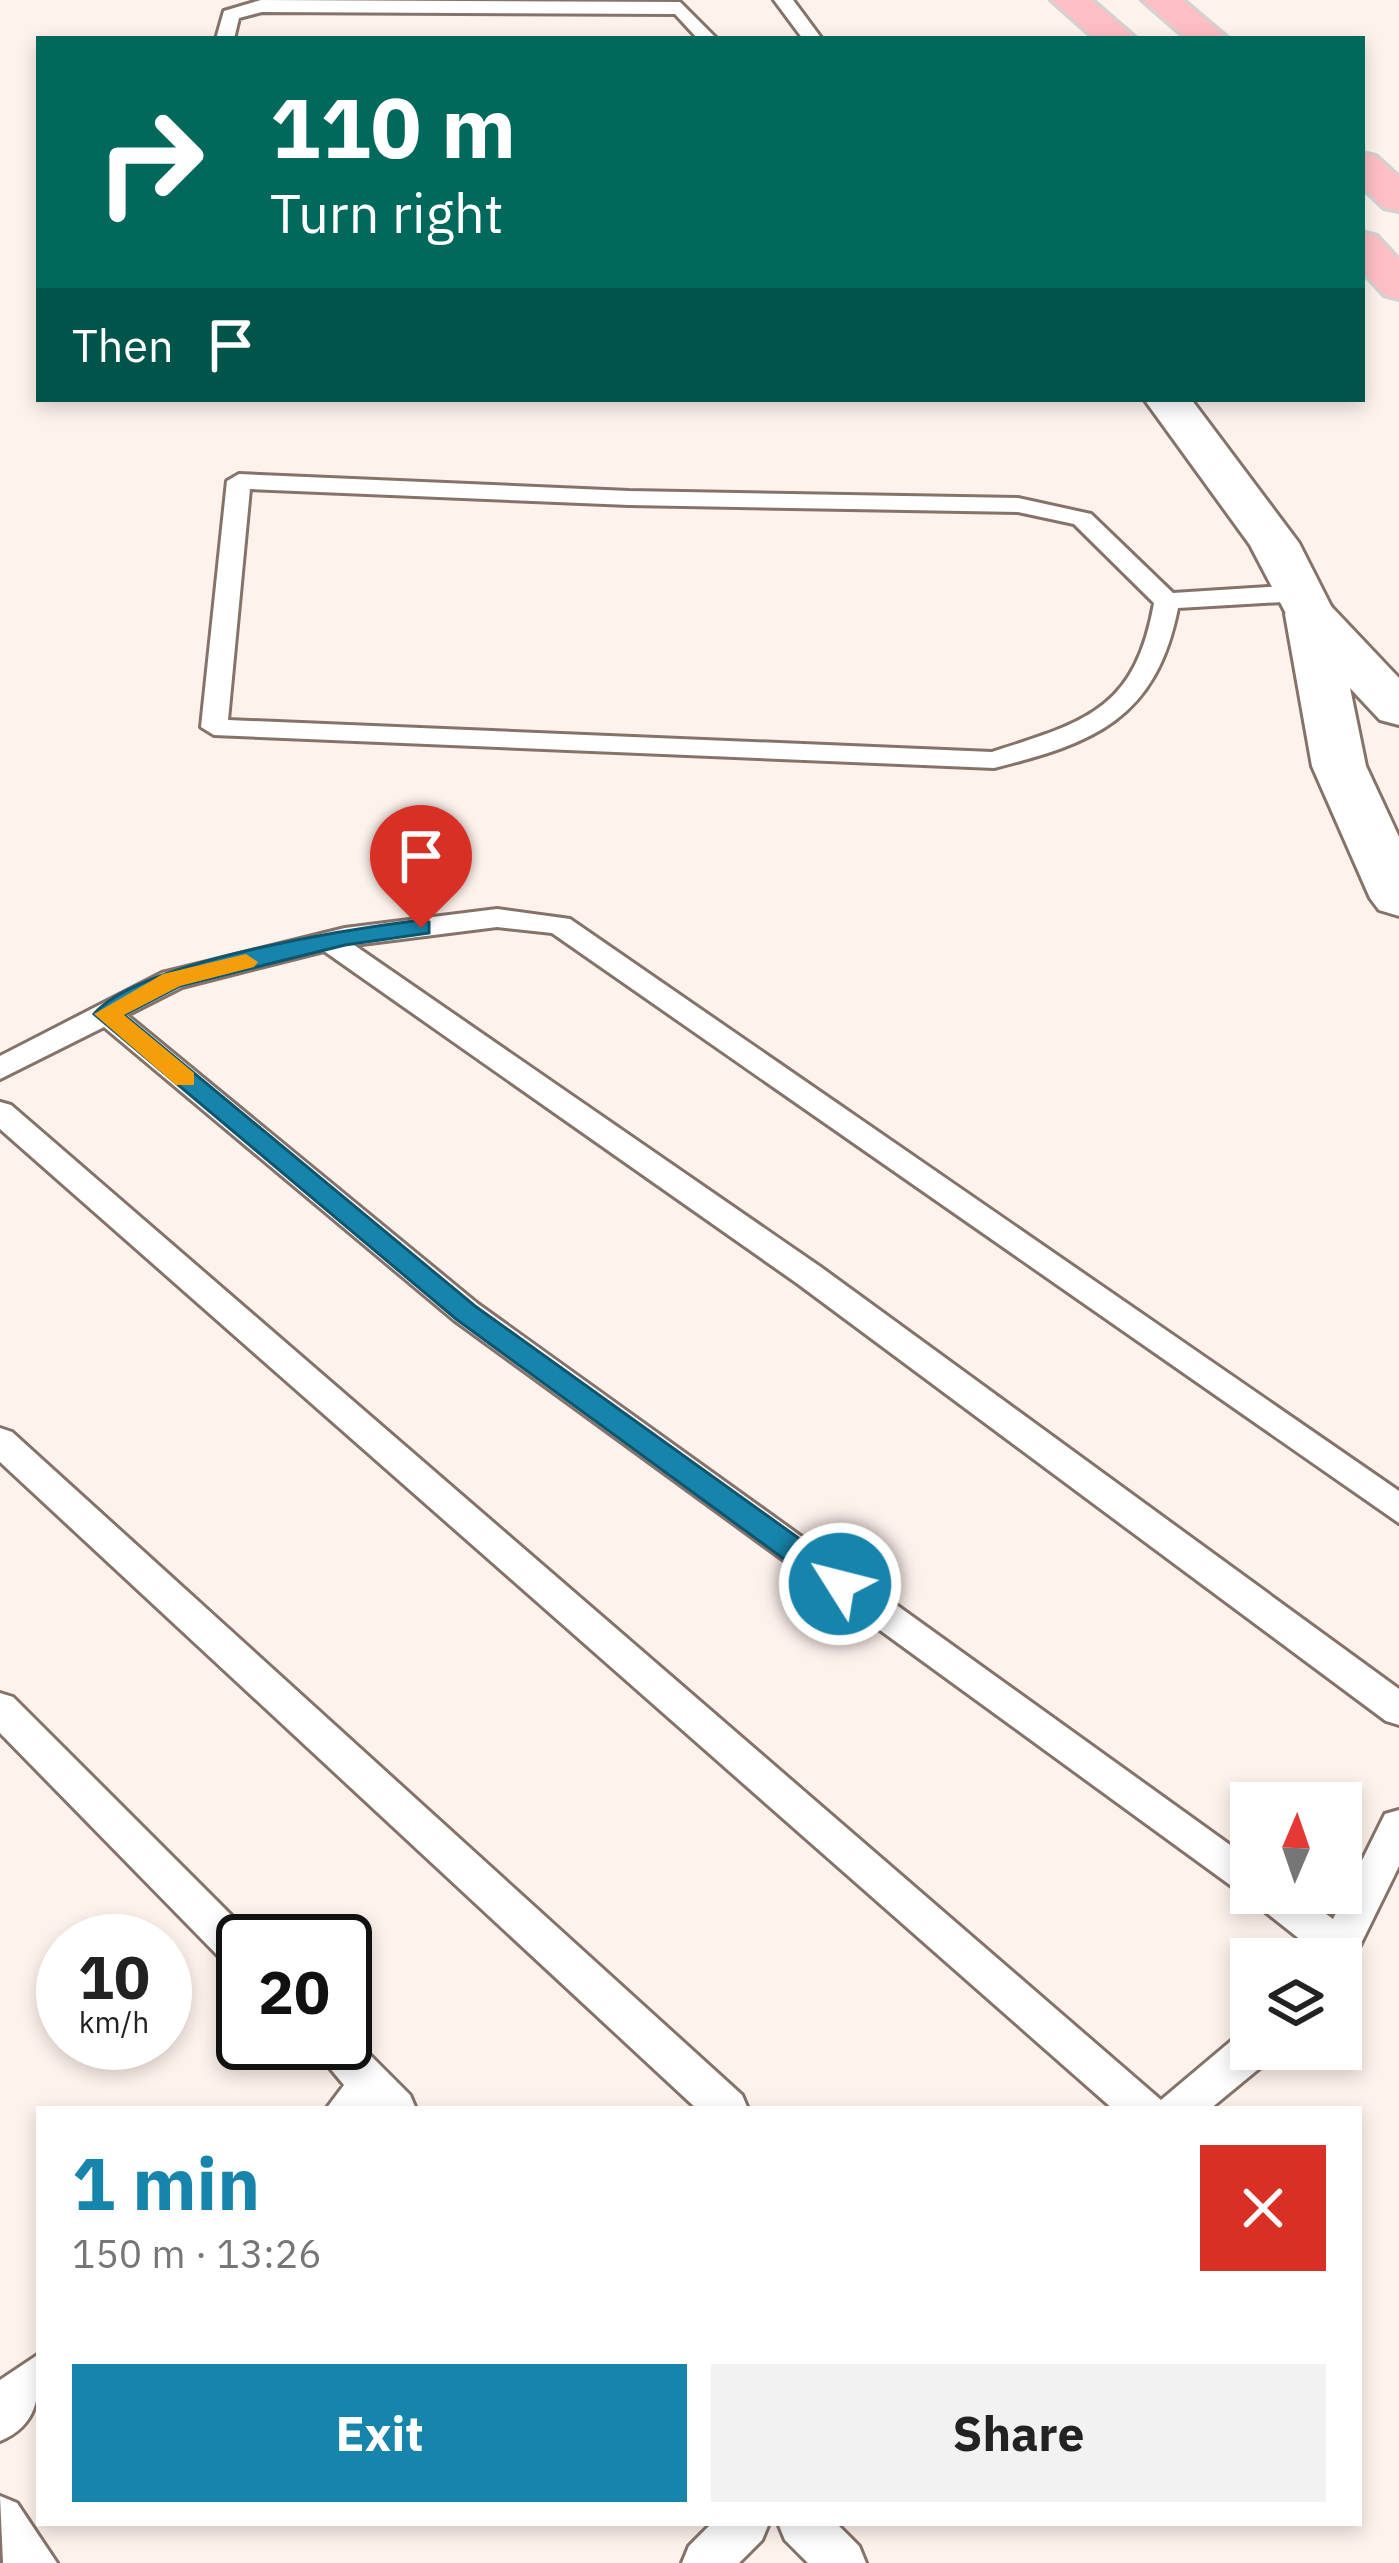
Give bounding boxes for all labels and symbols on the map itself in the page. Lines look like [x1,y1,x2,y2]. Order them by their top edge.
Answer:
pin [370,805,472,928]
position arrow [777,1521,903,1647]
north arrow [1230,1782,1362,1914]
speed limit sign: 20 [216,1914,372,2070]

